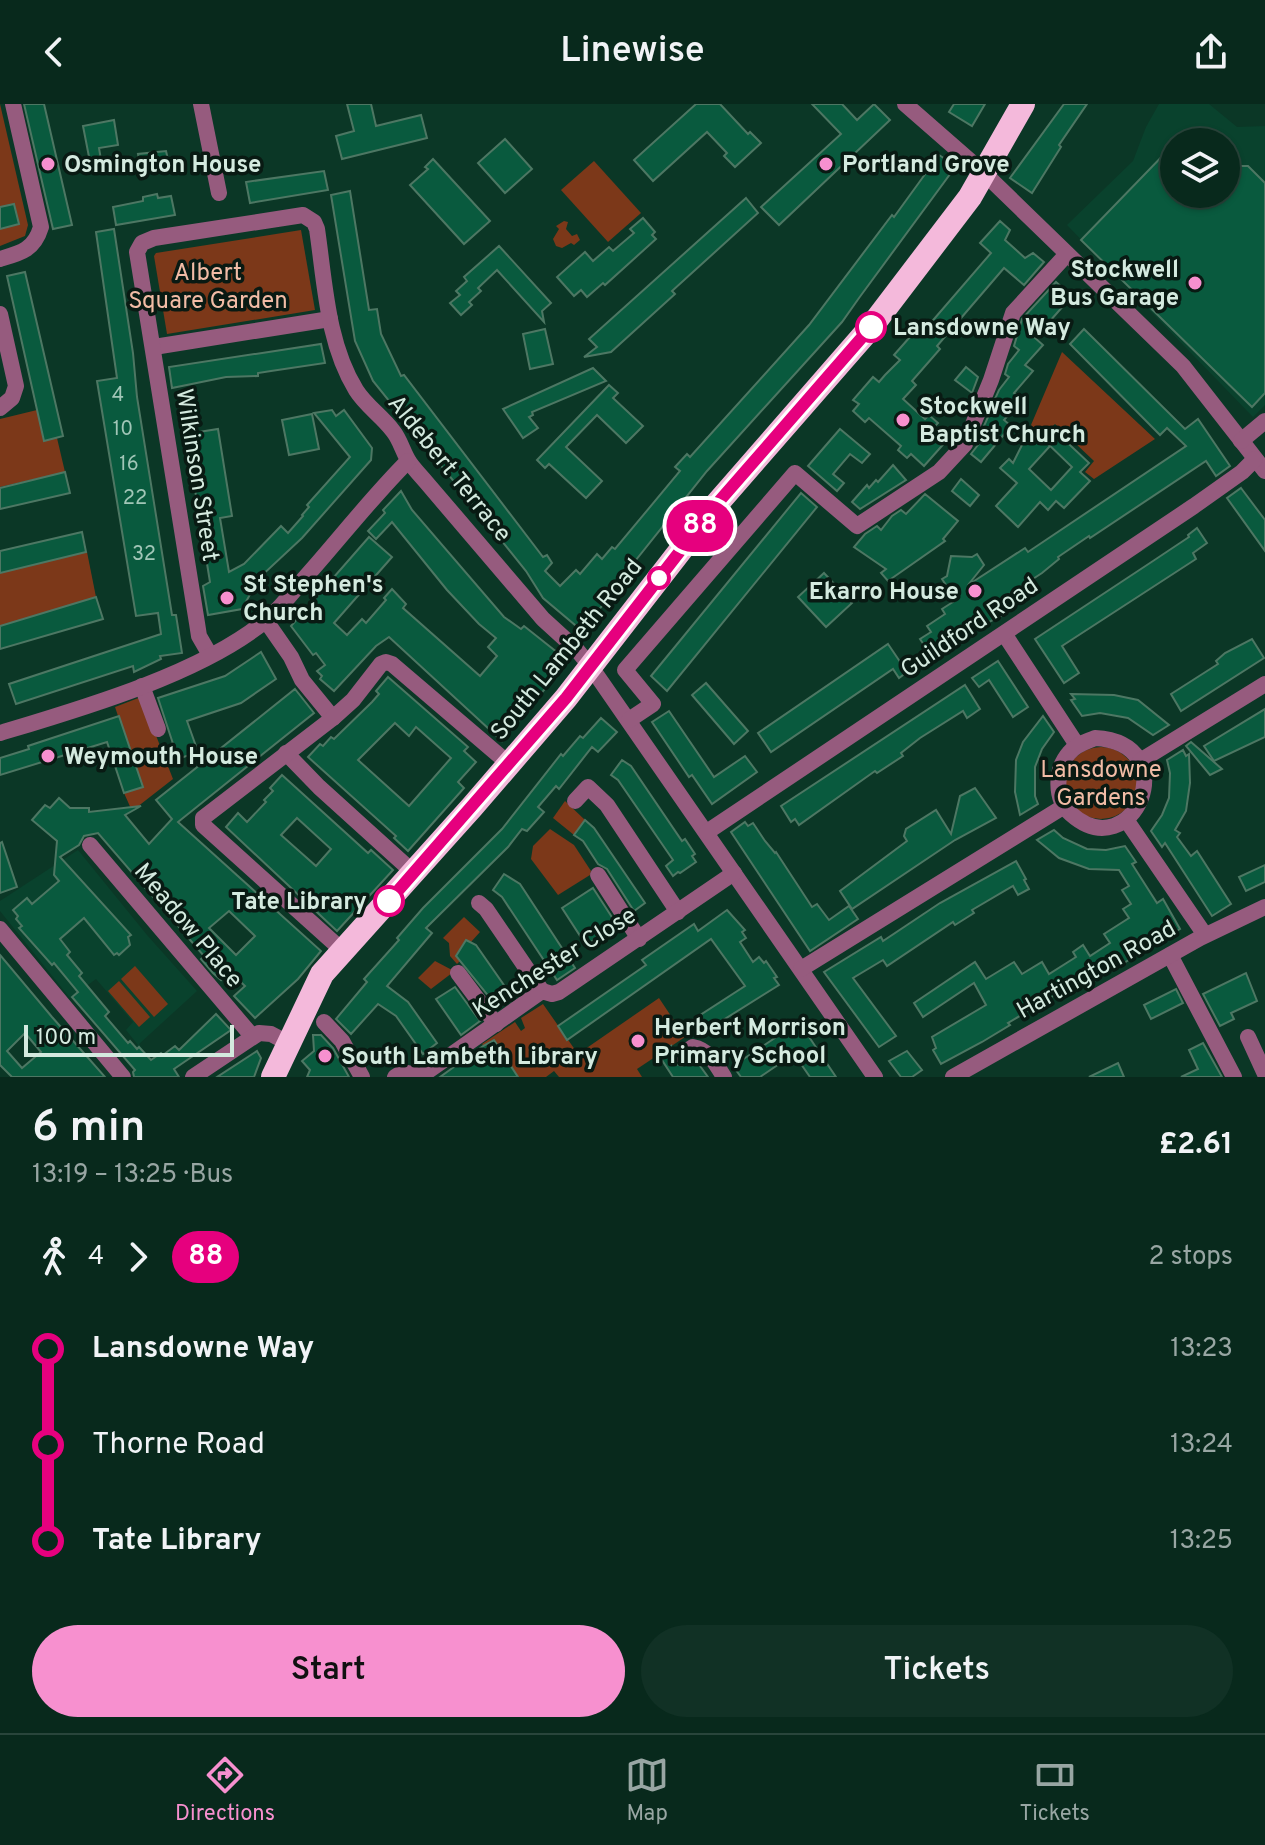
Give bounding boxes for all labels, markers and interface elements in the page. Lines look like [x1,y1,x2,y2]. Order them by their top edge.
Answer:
text: Linewise [560,29,705,75]
icon: back [32,30,76,74]
icon: share [1189,30,1233,74]
map controls [1160,128,1240,208]
button: layers [1160,128,1240,208]
place label: Osmington House [64,151,261,181]
place label: Portland Grove [842,151,1010,181]
marker: Osmington House [39,155,57,173]
marker: Portland Grove [817,155,835,173]
place label: Stockwell Bus Garage [1050,256,1179,314]
park label: Albert Square Garden [128,259,288,317]
marker: Stockwell Bus Garage [1186,274,1204,292]
marker: Lansdowne Way [856,312,886,342]
place label: Lansdowne Way [893,314,1071,344]
house number: 4 [112,383,124,409]
street label: Wilkinson Street [168,387,224,564]
street label: Aldebert Terrace [380,390,517,549]
place label: Stockwell Baptist Church [919,393,1086,451]
marker: Stockwell Baptist Church [894,411,912,429]
house number: 10 [113,417,133,443]
house number: 16 [119,452,139,478]
house number: 22 [123,486,147,512]
line badge: 88 [664,500,736,552]
text: 88 [682,508,718,544]
house number: 32 [132,542,156,568]
street label: South Lambeth Road [485,553,650,747]
unlabelled marker [648,567,670,589]
place label: St Stephen's Church [243,571,384,629]
street label: Guildford Road [895,571,1045,686]
place label: Ekarro House [809,578,959,608]
marker: Ekarro House [966,582,984,600]
marker: St Stephen's Church [218,589,236,607]
place label: Weymouth House [64,743,258,773]
marker: Weymouth House [39,747,57,765]
park label: Lansdowne Gardens [1040,756,1162,814]
street label: Meadow Place [126,858,248,995]
marker: Tate Library [374,886,404,916]
place label: Tate Library [231,888,367,918]
street label: Kenchester Close [468,901,643,1026]
street label: Hartington Road [1012,915,1182,1027]
place label: Herbert Morrison Primary School [654,1014,846,1072]
scale bar [24,1021,234,1057]
text: 100 m [36,1025,96,1052]
marker: Herbert Morrison Primary School [629,1032,647,1050]
place label: South Lambeth Library [341,1043,598,1073]
marker: South Lambeth Library [316,1047,334,1065]
text: 6 min [32,1101,145,1157]
text: £2.61 [1159,1127,1233,1164]
text: 13:19 – 13:25 · Bus [32,1159,233,1192]
icon: walk [32,1235,76,1279]
icon: forward [116,1235,160,1279]
text: 88 [188,1239,223,1275]
text: 4 [88,1241,104,1274]
text: 2 stops [1148,1241,1233,1274]
text: Lansdowne Way [92,1331,314,1368]
text: 13:23 [1170,1333,1233,1366]
text: Thorne Road [92,1427,265,1464]
text: 13:24 [1170,1429,1233,1462]
text: Tate Library [92,1523,262,1560]
text: 13:25 [1170,1525,1233,1558]
button: Start [32,1625,625,1717]
button: Tickets [641,1625,1233,1717]
tab: Directions [175,1753,275,1828]
tab: Map [625,1753,669,1828]
tab: Tickets [1019,1753,1090,1828]

